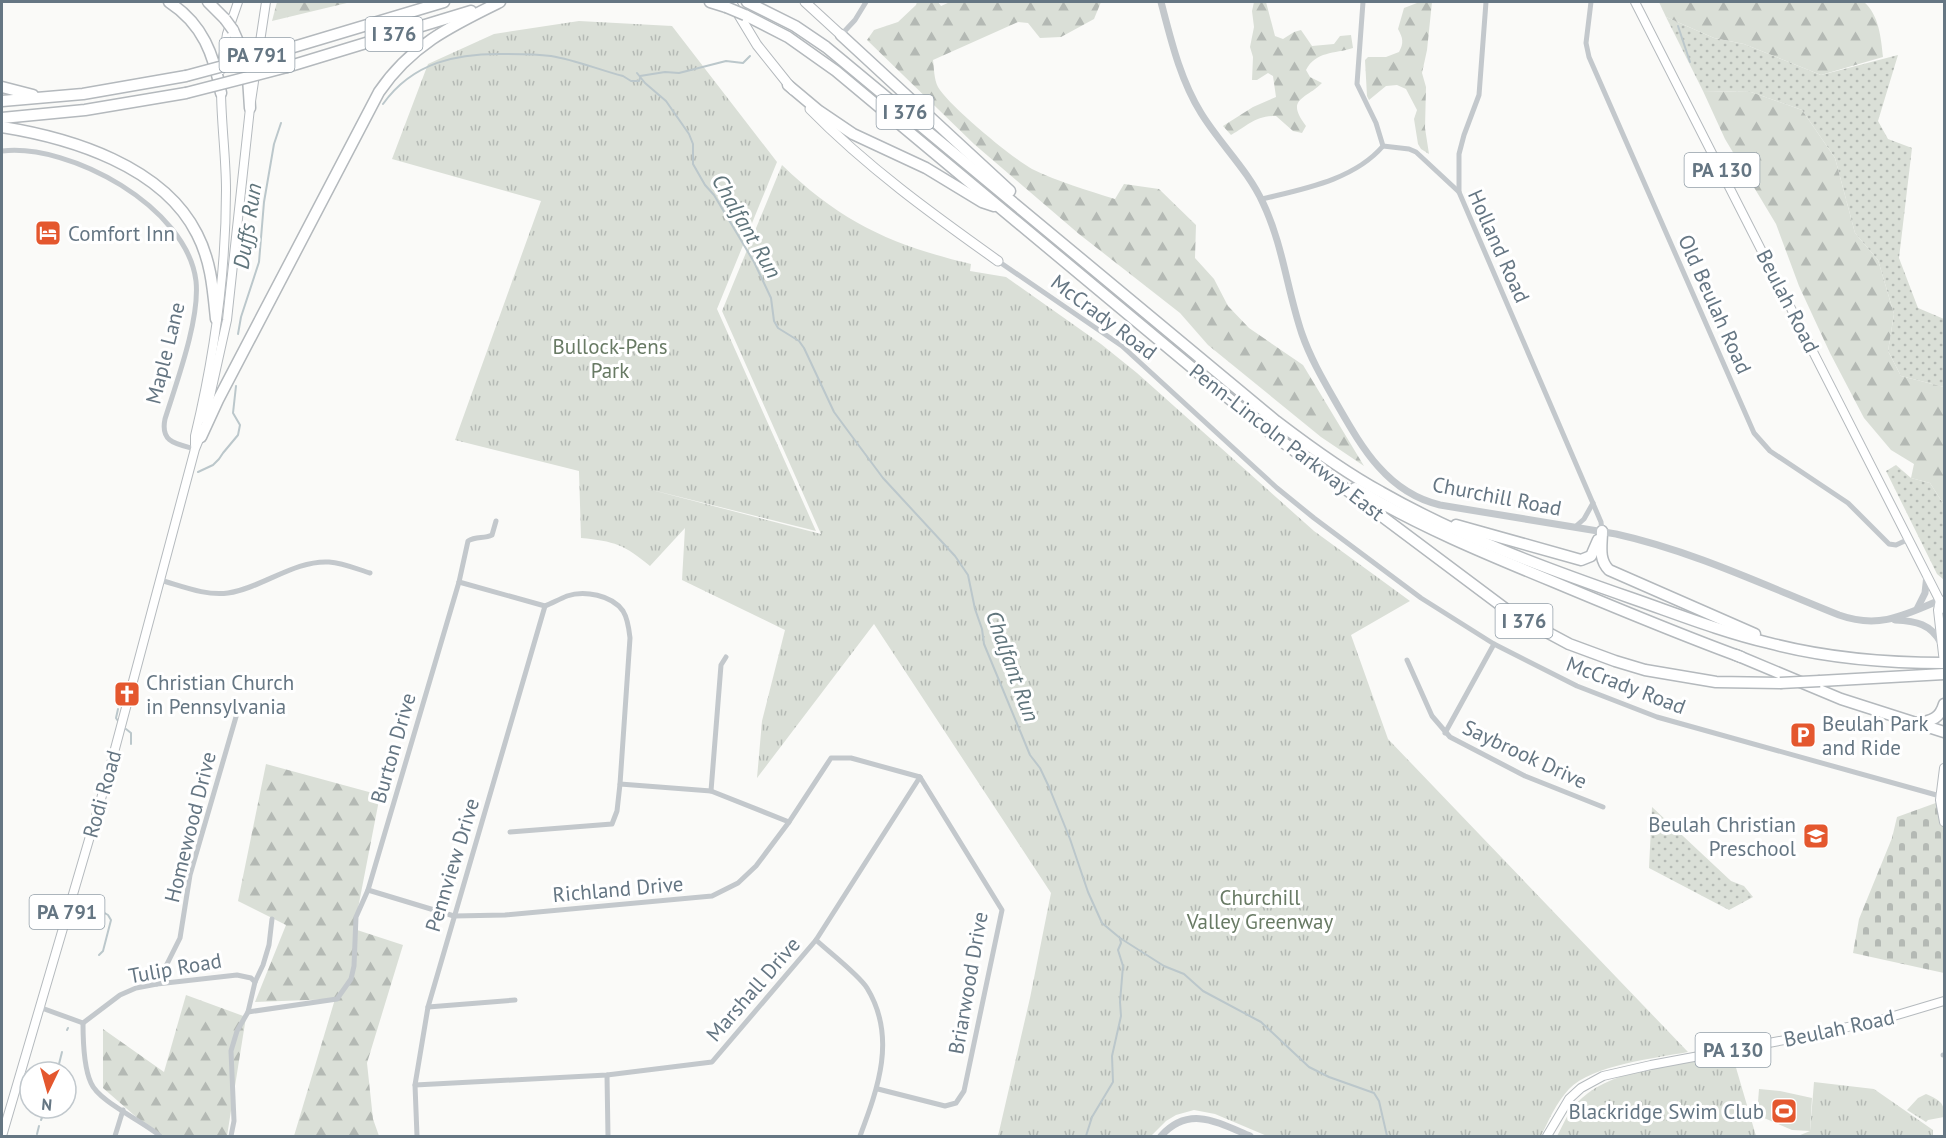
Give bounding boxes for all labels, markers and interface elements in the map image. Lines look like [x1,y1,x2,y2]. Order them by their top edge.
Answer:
road number: I 376 [366,17,422,51]
road number: PA 791 [220,38,294,72]
road number: I 376 [876,95,934,129]
road number: PA 130 [1684,153,1760,187]
water label: Chalfant Run [706,169,788,283]
water label: Duffs Run [226,181,268,271]
street label: Holland Road [1462,185,1536,307]
hotel icon: Comfort Inn [33,218,63,248]
place label: Comfort Inn [68,220,175,247]
street label: Old Beulah Road [1672,230,1758,378]
street label: Beulah Road [1750,245,1826,357]
street label: McCrady Road [1046,268,1162,366]
street label: Maple Lane [139,299,191,407]
park label: Bullock-Pens Park [552,333,668,384]
street label: Penn-Lincoln Parkway East [1184,357,1390,527]
street label: Churchill Road [1430,470,1564,522]
road number: I 376 [1496,604,1552,638]
water label: Chalfant Run [980,607,1046,725]
street label: McCrady Road [1562,650,1690,720]
place label: Christian Church in Pennsylvania [146,669,294,720]
church icon: Christian Church in Pennsylvania [112,679,142,709]
street label: Burton Drive [364,690,422,806]
place label: Beulah Park and Ride [1822,710,1929,761]
street label: Saybrook Drive [1458,713,1592,795]
parking icon: Beulah Park and Ride [1788,720,1818,750]
street label: Rodi Road [77,747,127,841]
street label: Homewood Drive [158,749,222,905]
street label: Pennview Drive [419,795,485,935]
place label: Beulah Christian Preschool [1648,811,1796,862]
school or university icon: Beulah Christian Preschool [1801,821,1831,851]
street label: Richland Drive [552,870,684,908]
park label: Churchill Valley Greenway [1186,884,1334,935]
road number: PA 791 [29,895,104,929]
street label: Briarwood Drive [942,910,994,1056]
street label: Marshall Drive [700,931,806,1047]
street label: Tulip Road [126,947,224,989]
street label: Beulah Road [1781,1003,1897,1053]
road number: PA 130 [1696,1033,1770,1067]
north arrow [18,1060,78,1120]
text: N [41,1095,53,1115]
sports icon: Blackridge Swim Club [1769,1096,1799,1126]
place label: Blackridge Swim Club [1568,1098,1764,1125]

